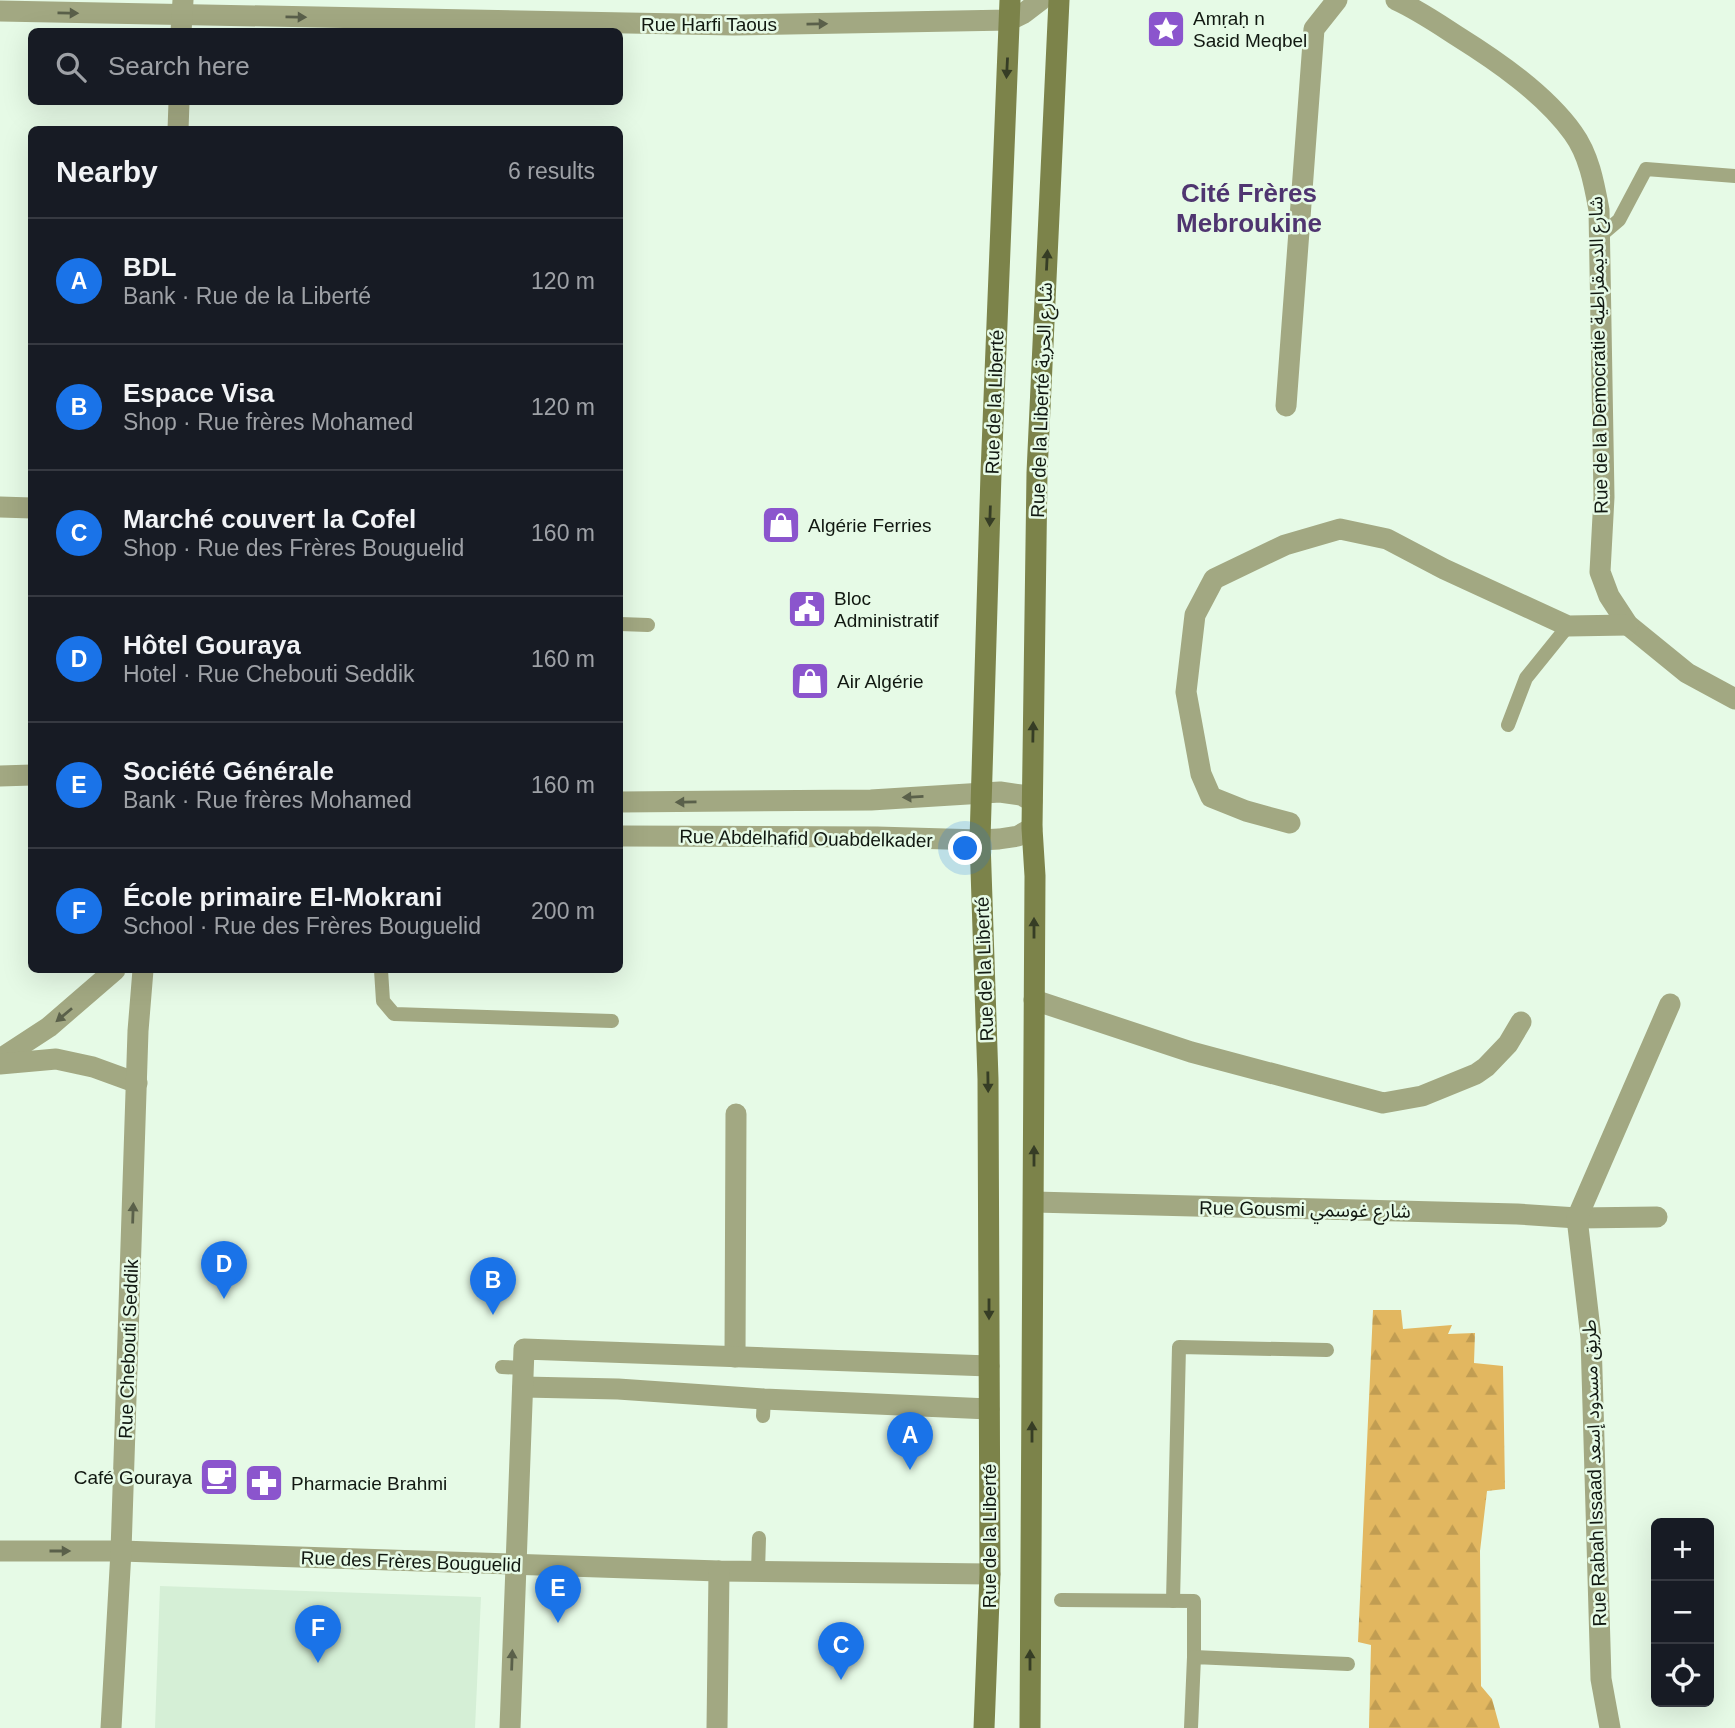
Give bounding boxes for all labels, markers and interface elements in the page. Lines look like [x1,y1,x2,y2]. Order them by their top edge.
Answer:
one-way arrow [57,7,79,18]
place icon: Amṛaḥ n Saɛid Meqbel [1145,8,1187,50]
place label: Amṛaḥ n Saɛid Meqbel [1193,8,1307,51]
one-way arrow [285,12,307,23]
street label: Rue Harfi Taous [641,14,777,35]
one-way arrow [806,18,828,30]
search box [28,28,623,105]
icon: search [52,48,90,86]
text: Search here [108,51,250,81]
one-way arrow [1001,57,1012,79]
text: Nearby [56,155,158,188]
text: 6 results [508,158,595,184]
district label: Cité Frères Mebroukine [1176,178,1322,238]
street label: Rue de la Democratie شارع الديمقراطية [1585,196,1615,514]
one-way arrow [1041,249,1052,271]
text: BDL [123,252,176,282]
text: A [71,268,87,294]
text: 120 m [531,268,595,294]
street label: Rue de la Liberté شارع الحرية [1027,282,1059,518]
text: Bank · Rue de la Liberté [123,283,371,309]
street label: Rue de la Liberté [981,329,1008,475]
text: Espace Visa [123,378,274,408]
text: B [71,394,87,420]
text: 120 m [531,394,595,420]
text: Shop · Rue frères Mohamed [123,409,413,435]
text: Marché couvert la Cofel [123,504,416,534]
shop icon: Algérie Ferries [760,504,802,546]
one-way arrow [984,505,995,527]
place label: Algérie Ferries [808,515,932,536]
text: C [71,520,87,546]
text: 160 m [531,520,595,546]
text: Shop · Rue des Frères Bouguelid [123,535,464,561]
public building icon: Bloc Administratif [786,588,828,630]
place label: Bloc Administratif [834,588,939,631]
text: Hôtel Gouraya [123,630,301,660]
text: D [71,646,87,672]
text: 160 m [531,646,595,672]
shop icon: Air Algérie [789,660,831,702]
text: Hotel · Rue Chebouti Seddik [123,661,415,687]
place label: Air Algérie [837,671,924,692]
one-way arrow [1028,721,1039,743]
text: Société Générale [123,756,334,786]
text: E [71,772,87,798]
text: 160 m [531,772,595,798]
text: Bank · Rue frères Mohamed [123,787,412,813]
one-way arrow [902,792,924,803]
one-way arrow [675,796,697,808]
street label: Rue Abdelhafid Ouabdelkader [679,826,934,851]
your location [948,831,982,865]
text: École primaire El-Mokrani [123,882,442,912]
street label: Rue de la Liberté [971,896,998,1042]
text: F [72,898,86,924]
text: 200 m [531,898,595,924]
text: School · Rue des Frères Bouguelid [123,913,481,939]
one-way arrow [1028,917,1040,939]
one-way arrow [55,1007,73,1023]
one-way arrow [982,1071,994,1093]
one-way arrow [1028,1145,1040,1167]
street label: Rue Gousmi شارع غوسمي [1199,1197,1411,1226]
one-way arrow [127,1202,138,1224]
pin: D [201,1241,247,1299]
pin: B [470,1257,516,1315]
street label: Rue Chebouti Seddik [115,1258,142,1439]
one-way arrow [983,1298,995,1320]
street label: Rue Rabah Issaad طريق مسدود إسعد [1579,1319,1612,1627]
pin: A [887,1412,933,1470]
one-way arrow [1026,1421,1038,1443]
cafe icon: Café Gouraya [198,1456,240,1498]
pharmacy icon: Pharmacie Brahmi [243,1462,285,1504]
street label: Rue de la Liberté [979,1464,1000,1608]
place label: Café Gouraya [74,1467,192,1488]
place label: Pharmacie Brahmi [291,1473,447,1494]
map controls [1651,1518,1714,1707]
button: + [1651,1518,1714,1581]
one-way arrow [50,1545,72,1557]
street label: Rue des Frères Bouguelid [300,1547,522,1576]
pin: E [535,1565,581,1623]
button: − [1651,1581,1714,1644]
pin: F [295,1605,341,1663]
pin: C [818,1622,864,1680]
button: locate [1651,1644,1714,1707]
one-way arrow [507,1649,518,1671]
one-way arrow [1024,1649,1036,1671]

